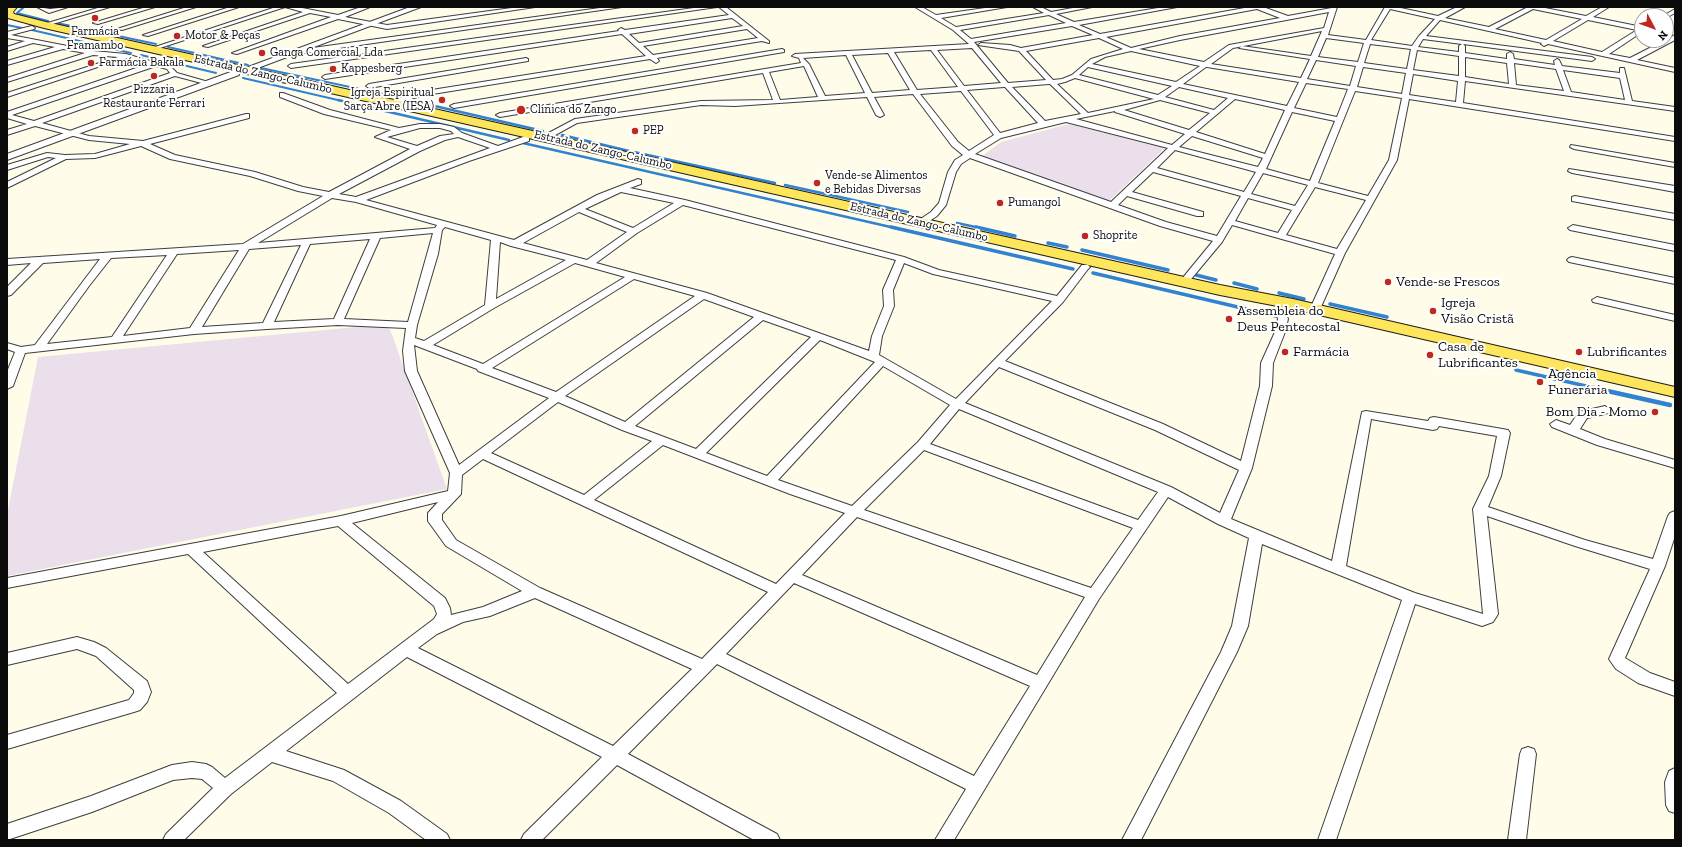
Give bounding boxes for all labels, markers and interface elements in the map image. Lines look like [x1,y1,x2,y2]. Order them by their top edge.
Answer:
north arrow [1634,8,1674,48]
marker: Farmácia Framambo [90,13,100,23]
place label: Farmácia Framambo [67,25,123,53]
text: N [1655,28,1670,43]
place label: Motor & Peças [185,29,260,43]
marker: Motor & Peças [172,31,182,41]
place label: Ganga Comercial, Lda [270,46,383,60]
marker: Ganga Comercial, Lda [257,48,267,58]
street label: Estrada do Zango-Calumbo [193,51,333,97]
place label: Farmácia Bakala [99,56,184,70]
marker: Farmácia Bakala [86,58,96,68]
place label: Kappesberg [341,62,402,76]
marker: Kappesberg [328,64,338,74]
marker: Pizzaria Restaurante Ferrari [149,71,159,81]
place label: Pizzaria Restaurante Ferrari [103,83,205,111]
place label: Igreja Espiritual Sarça Abre (IESA) [344,86,434,114]
marker: Igreja Espiritual Sarça Abre (IESA) [437,95,447,105]
place label: Clínica do Zango [530,103,616,117]
marker: Clínica do Zango [515,104,527,116]
place label: PEP [643,124,664,138]
marker: PEP [630,126,640,136]
street label: Estrada do Zango-Calumbo [533,127,673,173]
place label: Vende-se Alimentos e Bebidas Diversas [825,169,928,197]
marker: Vende-se Alimentos e Bebidas Diversas [812,178,822,188]
place label: Pumangol [1008,196,1061,210]
marker: Pumangol [995,198,1005,208]
street label: Estrada do Zango-Calumbo [849,199,989,245]
place label: Shoprite [1093,229,1137,243]
marker: Shoprite [1080,231,1090,241]
place label: Vende-se Frescos [1396,274,1500,290]
marker: Vende-se Frescos [1383,277,1393,287]
place label: Igreja Visão Cristã [1441,295,1514,328]
place label: Assembleia do Deus Pentecostal [1237,303,1340,336]
marker: Igreja Visão Cristã [1428,306,1438,316]
marker: Assembleia do Deus Pentecostal [1224,314,1234,324]
place label: Casa de Lubrificantes [1438,339,1518,372]
place label: Farmácia [1293,344,1349,360]
place label: Lubrificantes [1587,344,1667,360]
marker: Farmácia [1280,347,1290,357]
marker: Lubrificantes [1574,347,1584,357]
marker: Casa de Lubrificantes [1425,350,1435,360]
place label: Agência Funerária [1548,366,1607,398]
marker: Agência Funerária [1535,377,1545,387]
place label: Bom Dia - Momo [1546,404,1647,420]
marker: Bom Dia - Momo [1650,407,1660,417]

